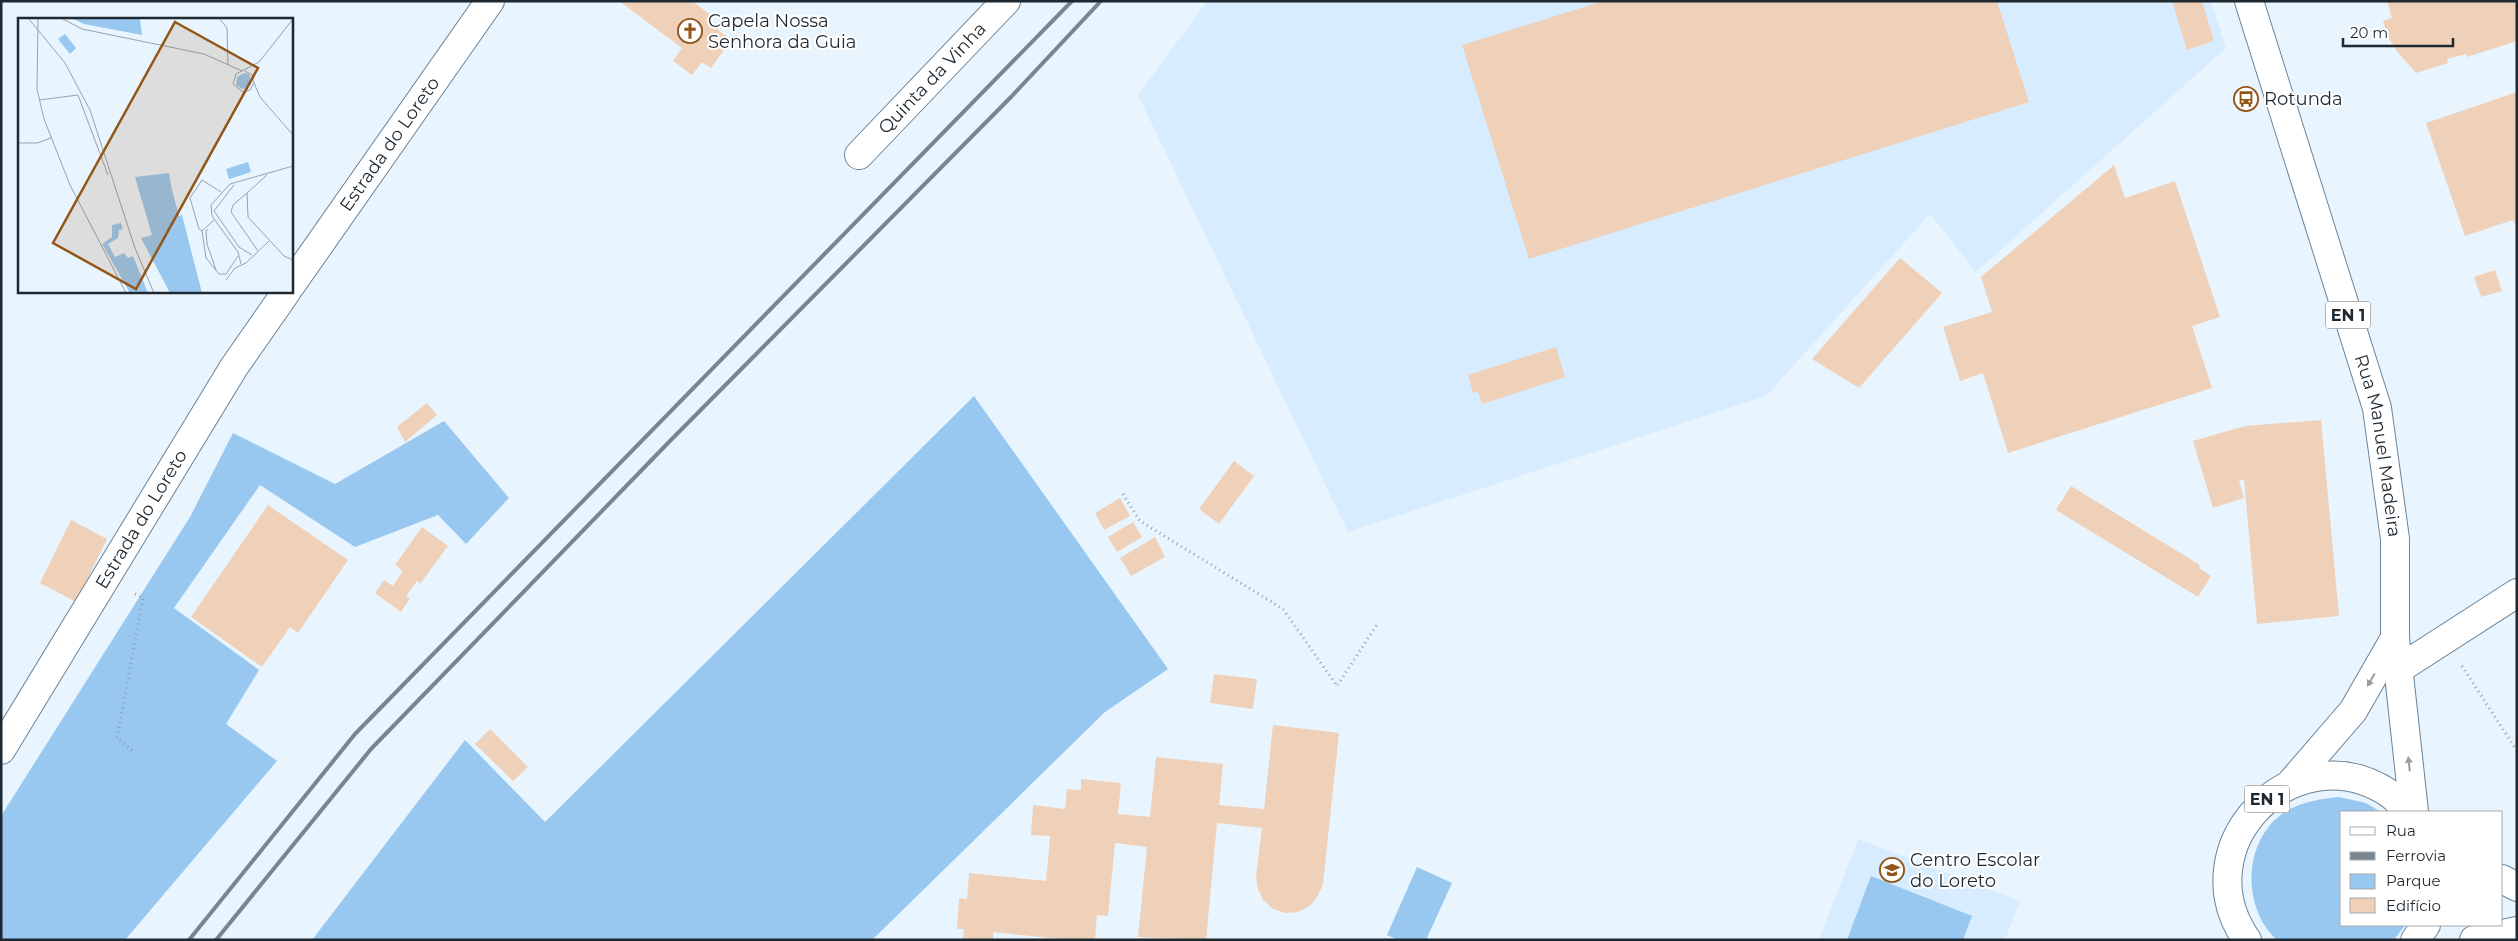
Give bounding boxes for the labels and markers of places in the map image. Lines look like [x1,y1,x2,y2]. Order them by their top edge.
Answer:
place label: Capela Nossa Senhora da Guia [708,10,856,53]
church icon: Capela Nossa Senhora da Guia [677,18,703,44]
bus stop icon: Rotunda [2233,86,2259,112]
place label: Rotunda [2264,88,2343,110]
place label: Centro Escolar do Loreto [1910,849,2040,892]
school or university icon: Centro Escolar do Loreto [1879,857,1905,883]

